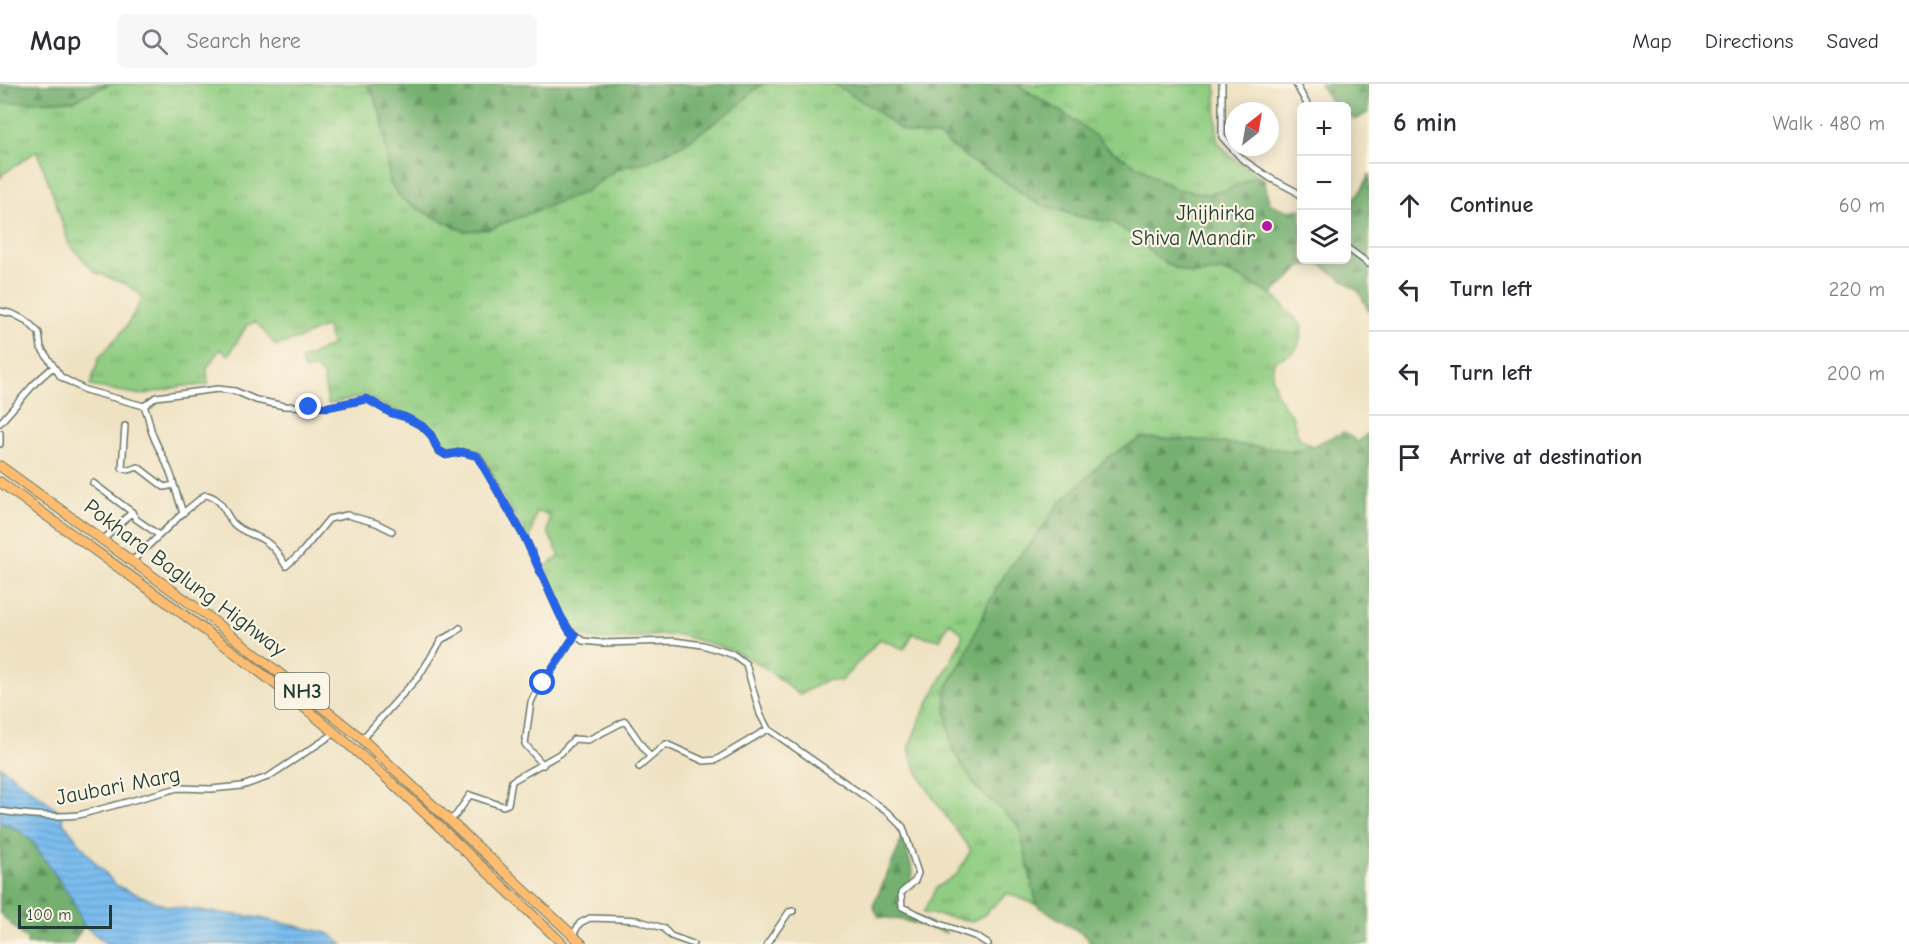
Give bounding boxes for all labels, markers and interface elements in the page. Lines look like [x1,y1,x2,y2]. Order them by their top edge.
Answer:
search box [117,14,537,68]
text: Map [30,25,81,57]
icon: search [138,25,171,58]
text: Search here [186,28,301,54]
text: Map [1632,29,1672,53]
text: Directions [1705,29,1794,53]
text: Saved [1827,29,1879,53]
north arrow [1225,102,1279,156]
map controls [1297,102,1351,264]
button: + [1297,102,1351,156]
text: 6 min [1393,108,1457,138]
text: Walk · 480 m [1772,112,1885,135]
button: − [1297,156,1351,210]
icon: ahead [1393,189,1426,222]
text: Continue [1450,192,1533,218]
text: 60 m [1839,194,1885,217]
place label: Jhijhirka Shiva Mandir [1131,200,1255,251]
button: layers [1297,210,1351,264]
marker: Jhijhirka Shiva Mandir [1260,219,1274,233]
icon: left [1393,273,1426,306]
text: Turn left [1450,276,1532,302]
text: 220 m [1829,278,1885,301]
icon: left [1393,357,1426,390]
text: Turn left [1450,360,1532,386]
text: 200 m [1827,362,1885,385]
route end [295,393,321,419]
icon: arrive [1393,441,1426,474]
text: Arrive at destination [1450,444,1642,470]
street label: Pokhara Baglung Highway [79,494,291,663]
route start [529,669,555,695]
road number: NH3 [275,673,329,709]
street label: Jaubari Marg [53,761,183,811]
scale bar [18,902,112,930]
text: 100 m [27,906,71,924]

